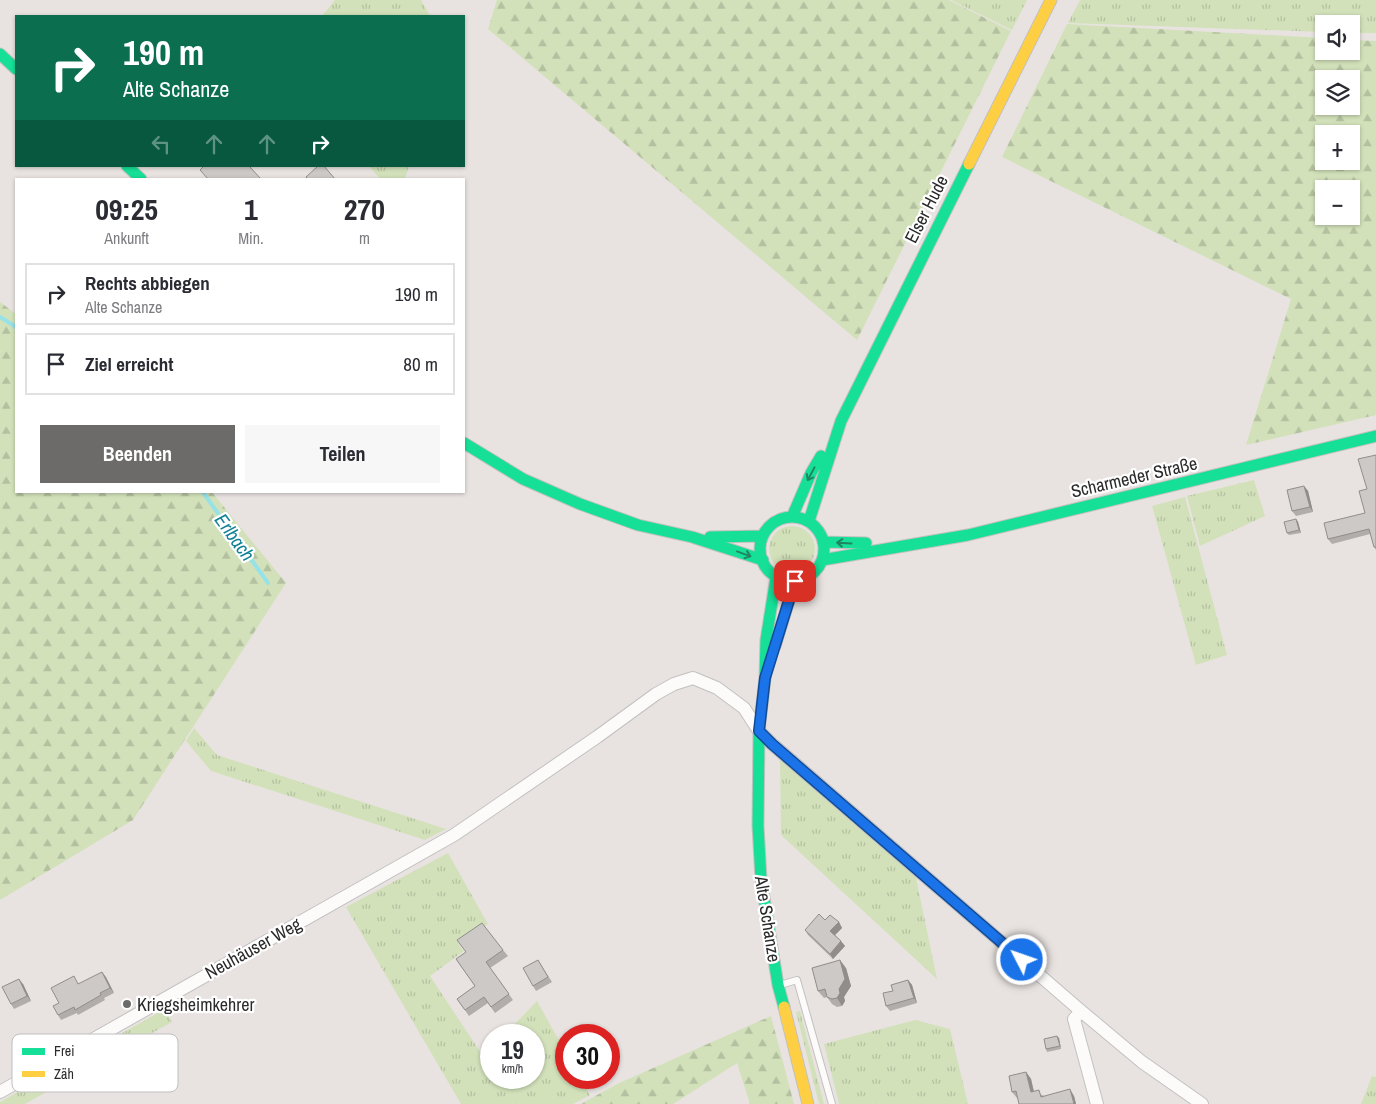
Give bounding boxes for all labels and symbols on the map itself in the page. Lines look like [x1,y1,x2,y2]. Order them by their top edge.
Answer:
street label: Elser Hude [898,171,954,247]
street label: Scharmeder Straße [1068,450,1200,504]
one-way arrow [806,466,815,481]
water label: Erlbach [209,508,261,566]
one-way arrow [836,538,852,548]
one-way arrow [736,550,751,559]
pin [774,560,816,602]
street label: Alte Schanze [749,873,787,964]
street label: Neuhäuser Weg [200,911,306,985]
position arrow [995,933,1047,985]
place label: Kriegsheimkehrer [137,992,254,1017]
marker: Kriegsheimkehrer [121,998,133,1010]
speed limit sign: 30 [555,1024,620,1089]
legend [12,1034,178,1092]
text: Frei [54,1042,74,1060]
text: Zäh [54,1065,74,1083]

